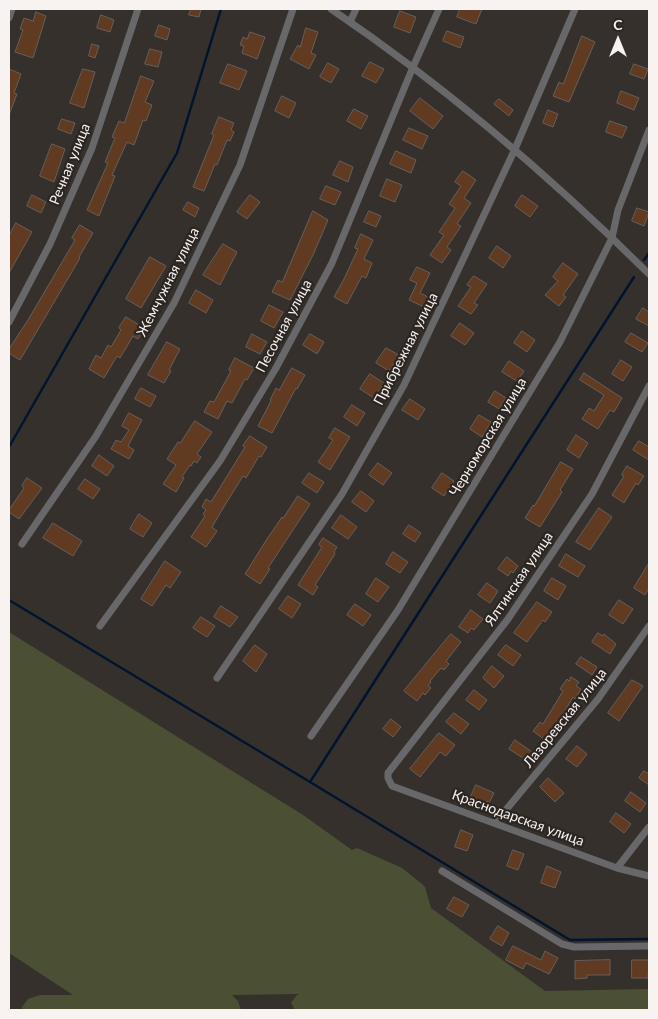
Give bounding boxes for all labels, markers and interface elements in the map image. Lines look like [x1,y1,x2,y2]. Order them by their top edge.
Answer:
north arrow [593,15,643,65]
text: С [613,16,623,33]
street label: Речная улица [46,121,94,207]
street label: Жемчужная улица [133,225,203,339]
street label: Песочная улица [252,277,316,375]
street label: Прибрежная улица [370,290,442,408]
street label: Черноморская улица [446,375,530,499]
street label: Ялтинская улица [481,529,557,629]
street label: Лазоревская улица [520,665,610,771]
street label: Краснодарская улица [450,786,586,850]

